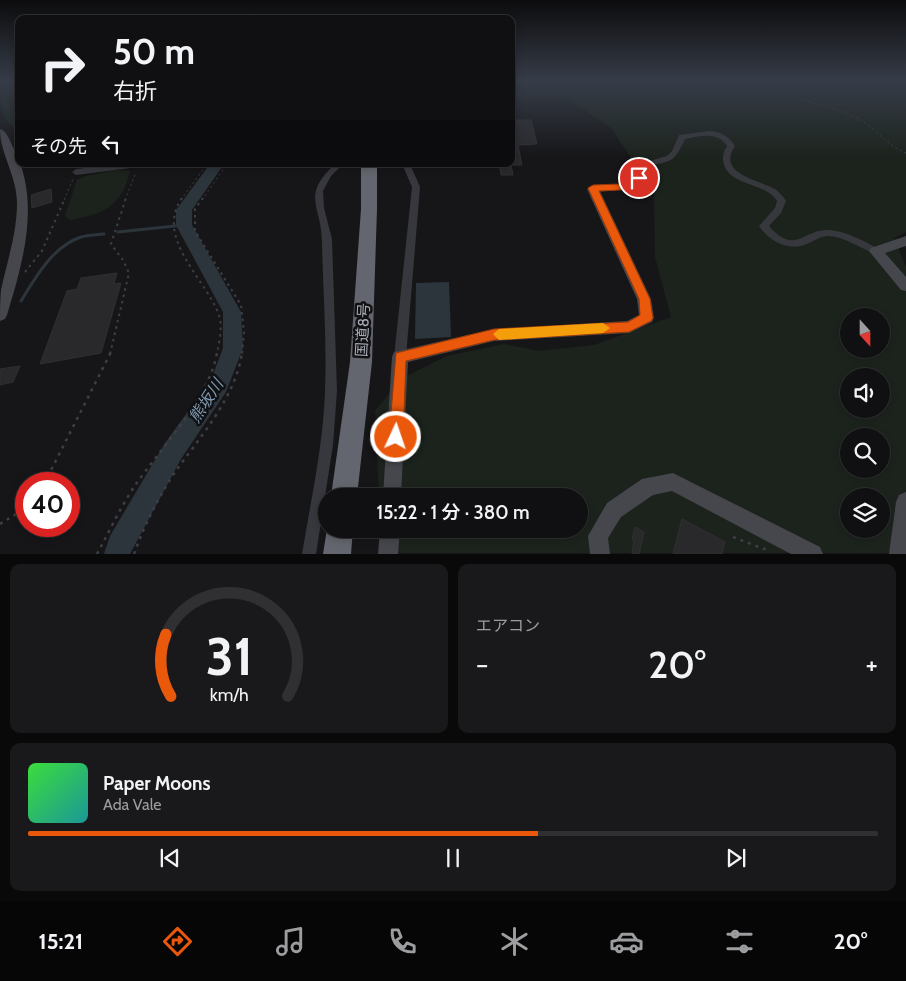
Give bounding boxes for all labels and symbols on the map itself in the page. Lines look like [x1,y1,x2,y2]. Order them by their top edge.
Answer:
pin [618,157,660,199]
street label: 国道8号 [353,303,373,357]
north arrow [840,308,890,358]
water label: 熊坂川 [185,374,228,426]
position arrow [369,410,421,462]
speed limit sign: 40 [15,472,80,537]

